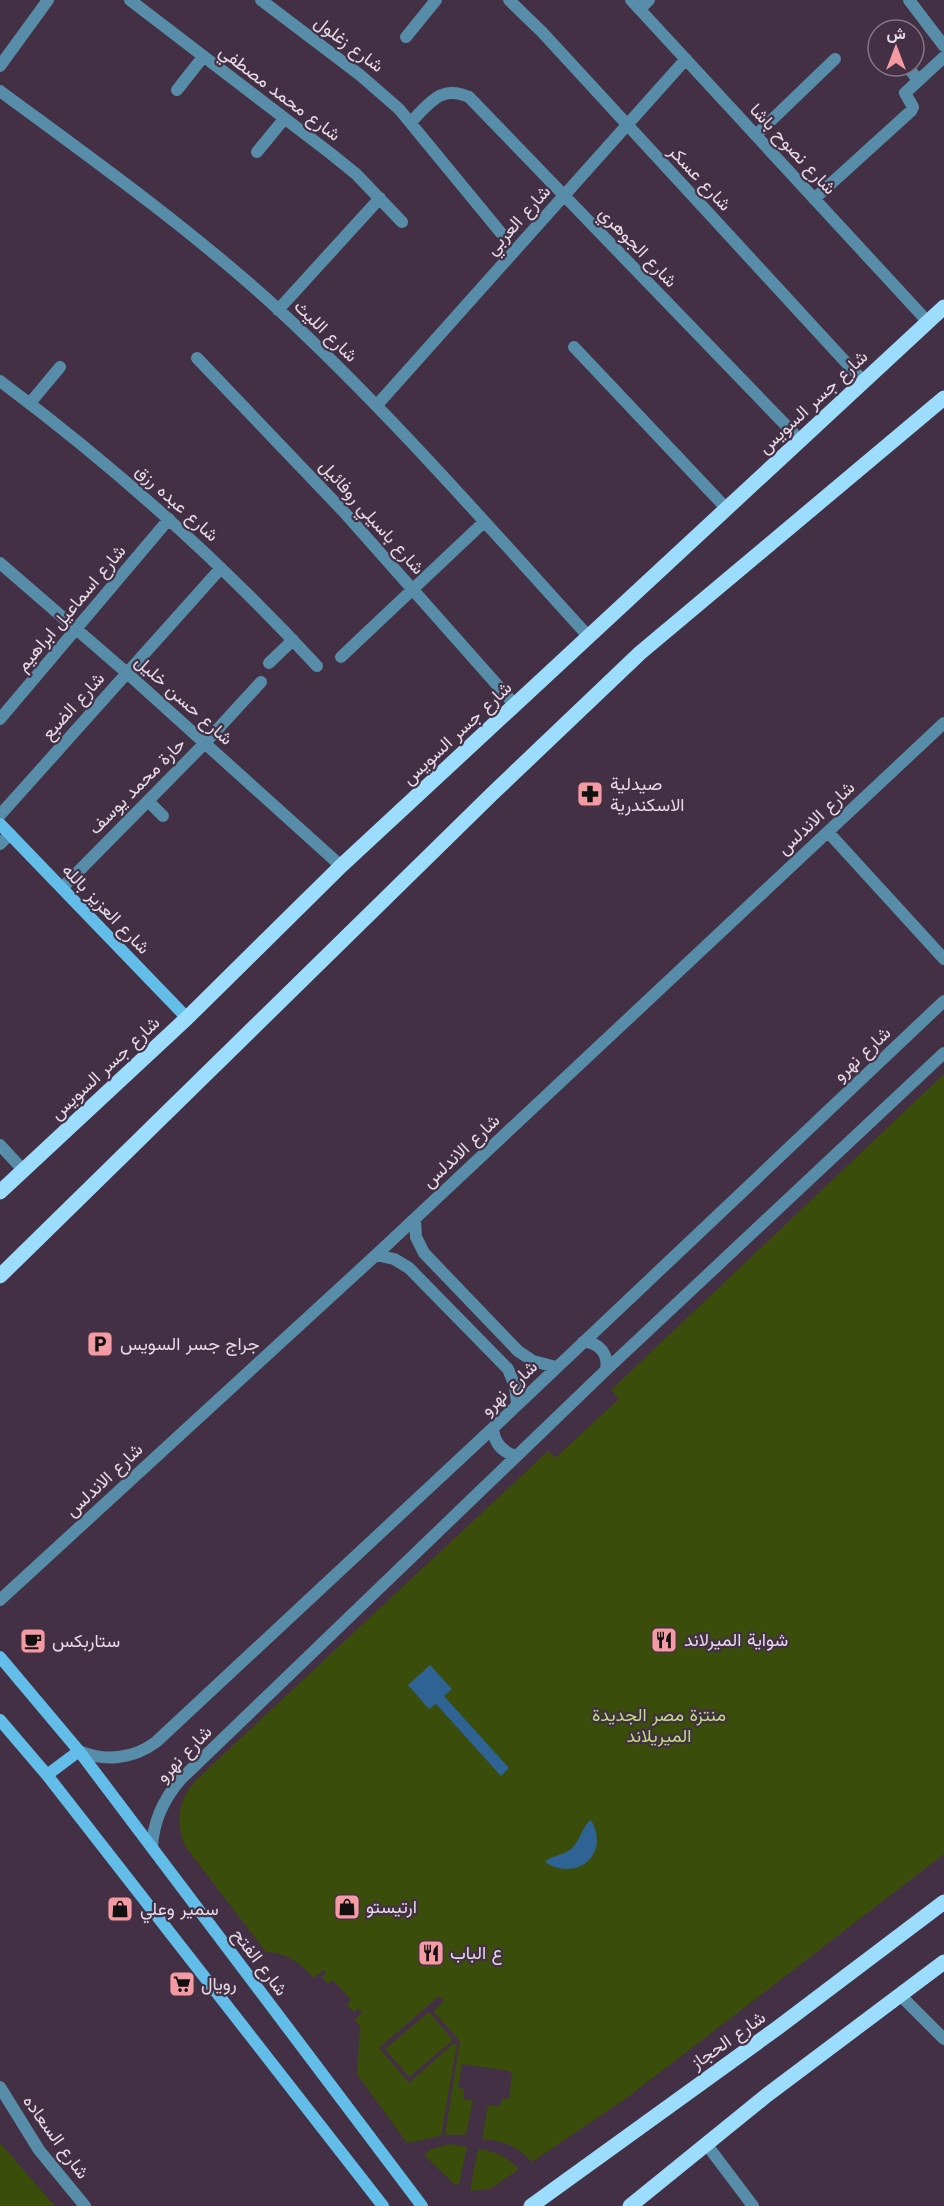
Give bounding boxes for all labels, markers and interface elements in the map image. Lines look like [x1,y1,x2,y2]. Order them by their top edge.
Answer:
street label: شارع زغلول [309,9,389,79]
north arrow [866,18,926,78]
text: ش [886,22,906,45]
street label: شارع محمد مصطفي [212,38,346,149]
street label: شارع نصوح باشا [744,97,842,201]
street label: شارع عسكر [662,138,738,217]
street label: شارع العربي [479,179,558,262]
street label: شارع الجوهري [591,201,683,295]
street label: شارع الليث [288,294,364,368]
street label: شارع جسر السويس [752,344,874,460]
street label: شارع باسيلي روفائيل [312,454,431,582]
street label: شارع عبده رزق [129,458,225,548]
street label: شارع اسماعيل ابراهيم [10,539,132,677]
street label: شارع حسن خليل [129,649,239,751]
street label: شارع الضبع [35,666,111,746]
street label: شارع جسر السويس [396,675,518,791]
street label: حارة محمد يوسف [83,732,191,840]
place label: صيدلية الاسكندرية [610,771,685,818]
street label: شارع الاندلس [771,775,861,861]
pharmacy icon: صيدلية الاسكندرية [575,779,605,809]
street label: شارع العزيز بالله [56,858,156,960]
street label: شارع جسر السويس [44,1010,166,1126]
street label: شارع نهرو [827,1020,897,1088]
street label: شارع الاندلس [416,1108,506,1194]
parking icon: جراج جسر السويس [85,1329,115,1359]
place label: جراج جسر السويس [120,1331,259,1357]
street label: شارع نهرو [475,1354,543,1422]
street label: شارع الاندلس [59,1437,149,1523]
restaurant icon: شواية الميرلاند [649,1625,679,1655]
cafe icon: ستاربكس [18,1626,48,1656]
place label: شواية الميرلاند [684,1627,788,1653]
place label: ستاربكس [52,1628,120,1654]
park label: منتزة مصر الجديدة الميريلاند [592,1702,726,1749]
street label: شارع نهرو [150,1720,218,1788]
shop icon: ارتيستو [332,1892,362,1922]
shop icon: سمير وعلي [105,1894,135,1924]
place label: ارتيستو [366,1894,417,1920]
place label: سمير وعلي [140,1896,219,1924]
street label: شارع الفتح [226,1923,294,2001]
restaurant icon: ع الباب [416,1938,446,1968]
place label: ع الباب [450,1940,503,1966]
supermarket icon: رويال [167,1969,197,1999]
place label: رويال [201,1971,237,1997]
street label: شارع الحجاز [684,2005,771,2076]
street label: شارع السعاده [17,2090,95,2184]

